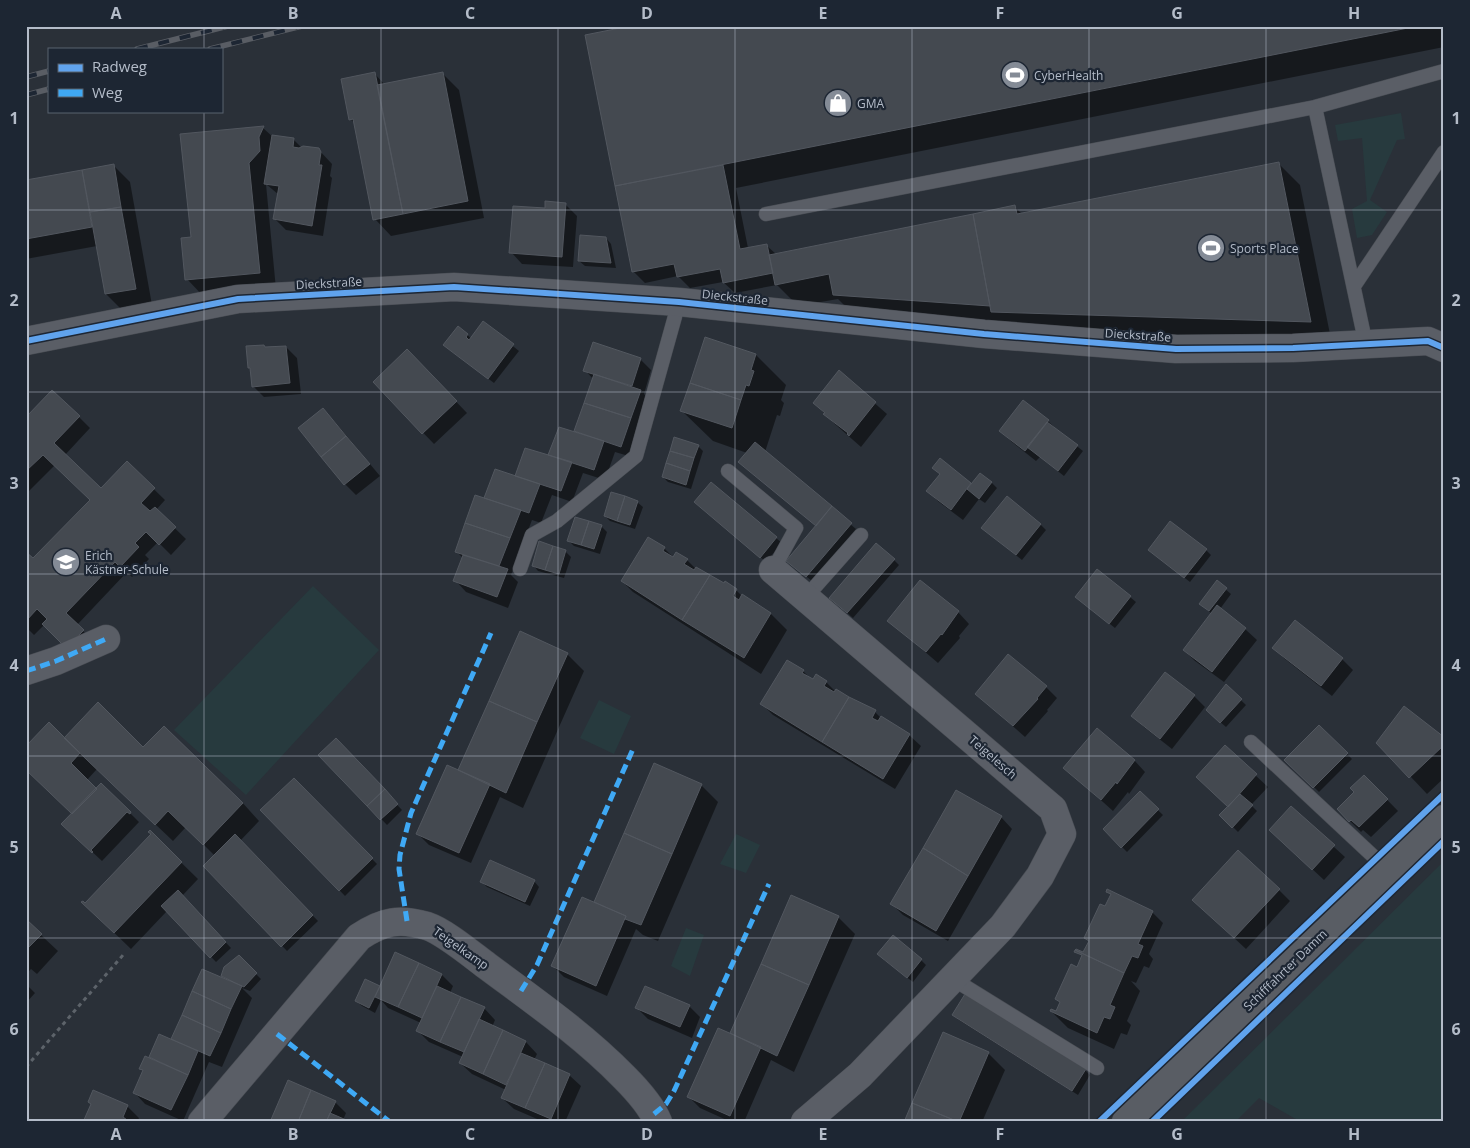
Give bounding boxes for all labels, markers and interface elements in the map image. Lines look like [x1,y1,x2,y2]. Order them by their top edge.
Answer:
text: A [110,2,122,24]
text: B [288,2,298,24]
text: C [465,2,475,24]
text: D [641,2,653,24]
text: E [819,2,828,24]
text: F [996,2,1004,24]
text: G [1171,2,1183,24]
text: H [1348,2,1360,24]
legend [48,48,222,112]
text: Radweg [92,56,147,76]
sports icon: CyberHealth [1000,60,1030,90]
place label: CyberHealth [1034,67,1103,84]
text: Weg [92,82,122,102]
shop icon: GMA [823,88,853,118]
place label: GMA [857,95,885,112]
text: 1 [9,107,19,129]
text: 1 [1451,107,1461,129]
sports icon: Sports Place [1196,233,1226,263]
place label: Sports Place [1230,240,1299,257]
street label: Dieckstraße [295,273,363,293]
street label: Dieckstraße [701,285,769,309]
text: 2 [9,289,19,311]
text: 2 [1451,289,1461,311]
street label: Dieckstraße [1104,324,1172,346]
text: 3 [9,472,19,494]
text: 3 [1451,472,1461,494]
school or university icon: Erich Kästner-Schule [51,547,81,577]
place label: Erich Kästner-Schule [85,547,169,578]
text: 4 [9,654,19,676]
text: 4 [1451,654,1461,676]
street label: Teigelesch [965,731,1021,783]
text: 5 [9,836,19,858]
text: 5 [1451,836,1461,858]
street label: Teigelkamp [430,923,492,973]
street label: Schifffahrter Damm [1239,926,1331,1014]
text: 6 [9,1018,19,1040]
text: 6 [1451,1018,1461,1040]
text: A [110,1123,122,1145]
text: B [288,1123,298,1145]
text: C [465,1123,475,1145]
text: D [641,1123,653,1145]
text: E [819,1123,828,1145]
text: F [996,1123,1004,1145]
text: G [1171,1123,1183,1145]
text: H [1348,1123,1360,1145]

